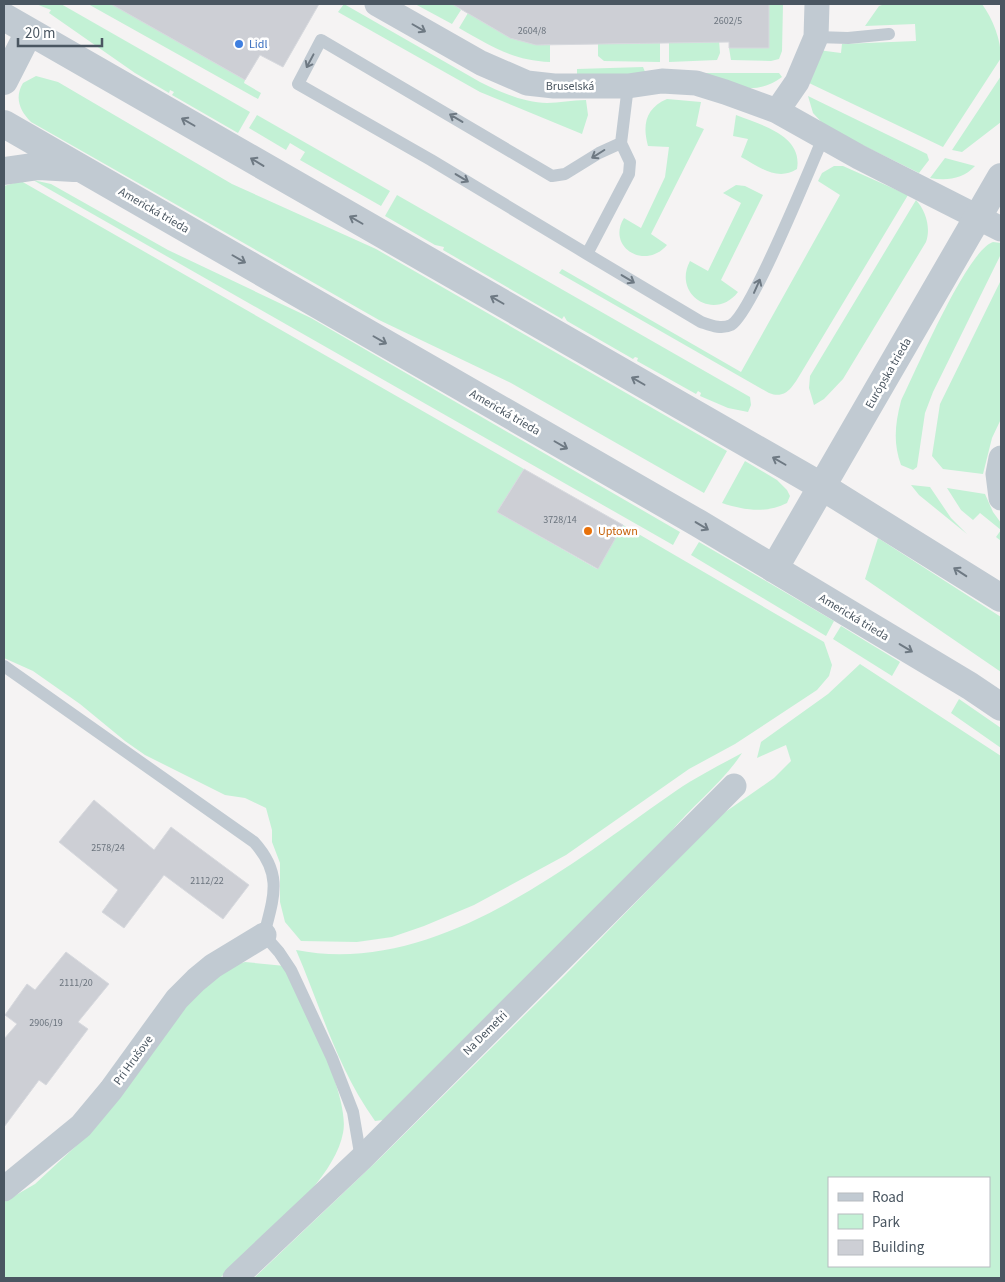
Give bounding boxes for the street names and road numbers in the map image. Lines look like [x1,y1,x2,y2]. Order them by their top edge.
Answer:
street label: Bruselská [546,78,594,95]
street label: Americká trieda [115,183,192,238]
street label: Európska trieda [861,335,916,412]
street label: Americká trieda [466,385,543,440]
street label: Americká trieda [815,590,892,645]
street label: Na Demetri [459,1007,511,1059]
street label: Pri Hrušove [110,1032,157,1089]

